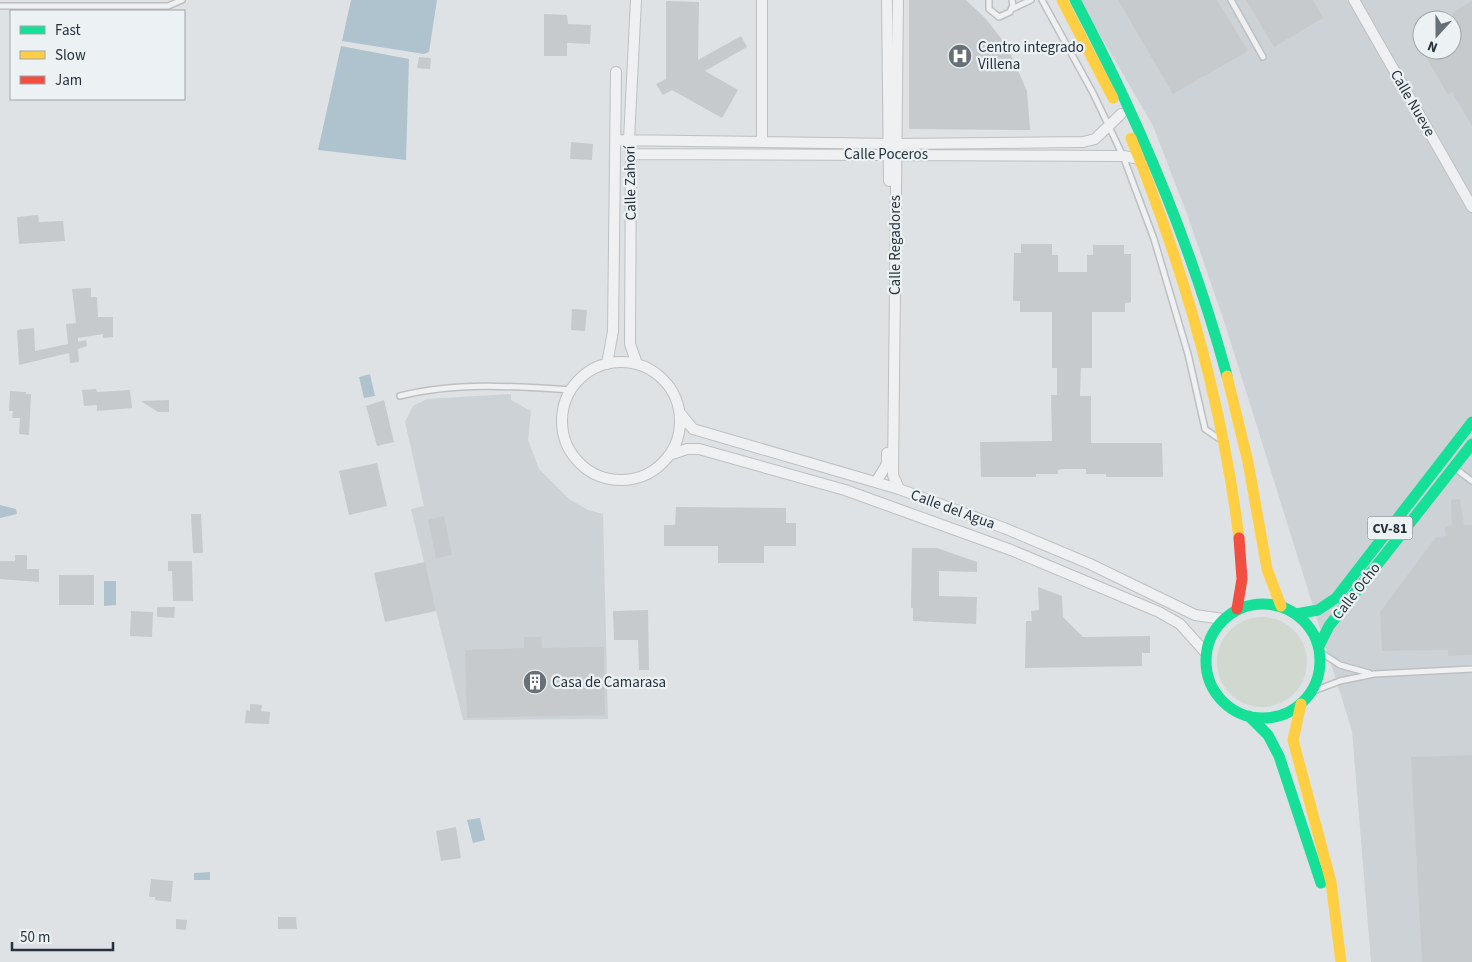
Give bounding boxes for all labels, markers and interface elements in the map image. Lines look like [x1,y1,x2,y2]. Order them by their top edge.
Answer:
legend [10,10,185,100]
north arrow [1412,10,1462,60]
text: Fast [55,20,81,41]
text: N [1425,35,1441,57]
place label: Centro integrado Villena [978,37,1084,75]
hospital icon: Centro integrado Villena [947,43,973,69]
text: Slow [55,45,86,66]
street label: Calle Nueve [1385,66,1440,141]
text: Jam [55,70,82,91]
street label: Calle Zahorí [619,144,642,221]
street label: Calle Poceros [844,144,928,165]
street label: Calle Regadores [885,195,906,295]
street label: Calle del Agua [908,485,998,534]
road number: CV-81 [1368,516,1412,540]
street label: Calle Ocho [1327,558,1385,624]
building icon: Casa de Camarasa [522,669,548,695]
place label: Casa de Camarasa [552,672,666,693]
scale bar [12,920,114,952]
text: 50 m [20,927,50,948]

